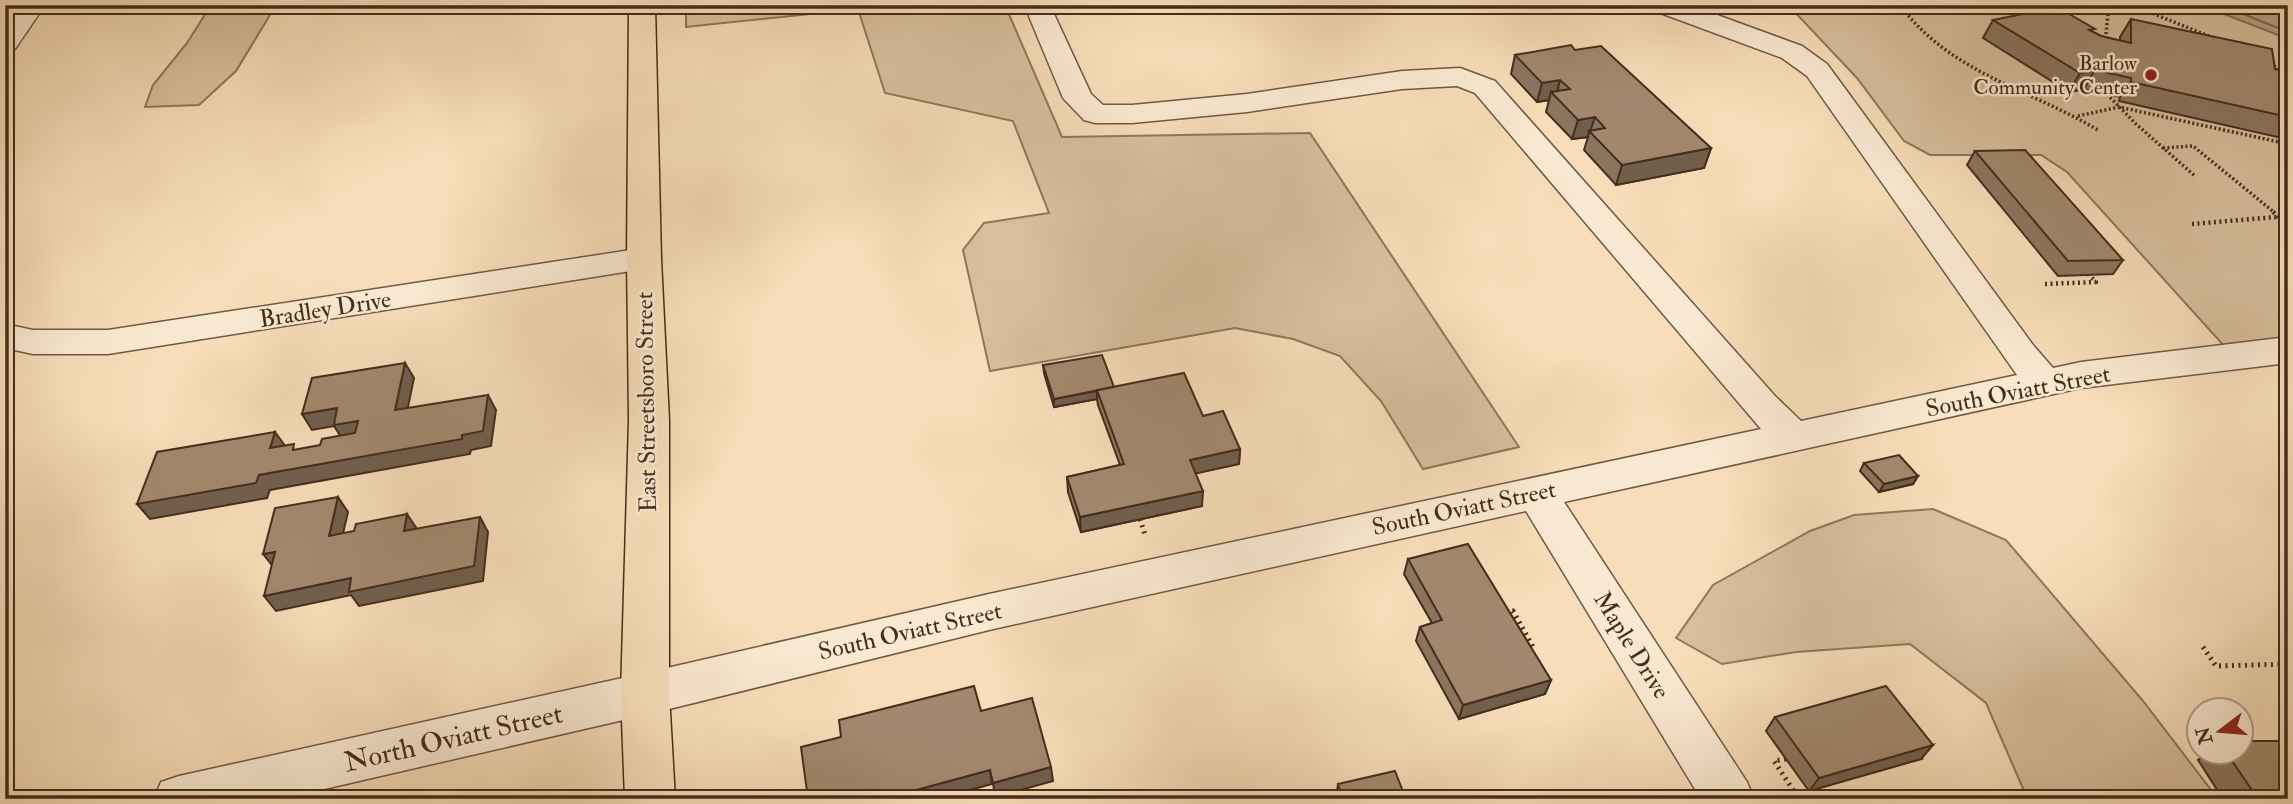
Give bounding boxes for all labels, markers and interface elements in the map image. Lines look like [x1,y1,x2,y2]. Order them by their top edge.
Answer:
place label: Barlow Community Center [1973,50,2138,101]
marker: Barlow Community Center [2143,67,2159,83]
street label: Bradley Drive [257,284,393,335]
street label: East Streetsboro Street [629,291,664,513]
street label: South Oviatt Street [1923,358,2113,425]
street label: South Oviatt Street [1369,474,1559,543]
street label: Maple Drive [1586,586,1677,705]
street label: South Oviatt Street [815,595,1005,668]
street label: North Oviatt Street [341,696,566,781]
north arrow [2184,696,2254,766]
text: N [2190,723,2219,748]

